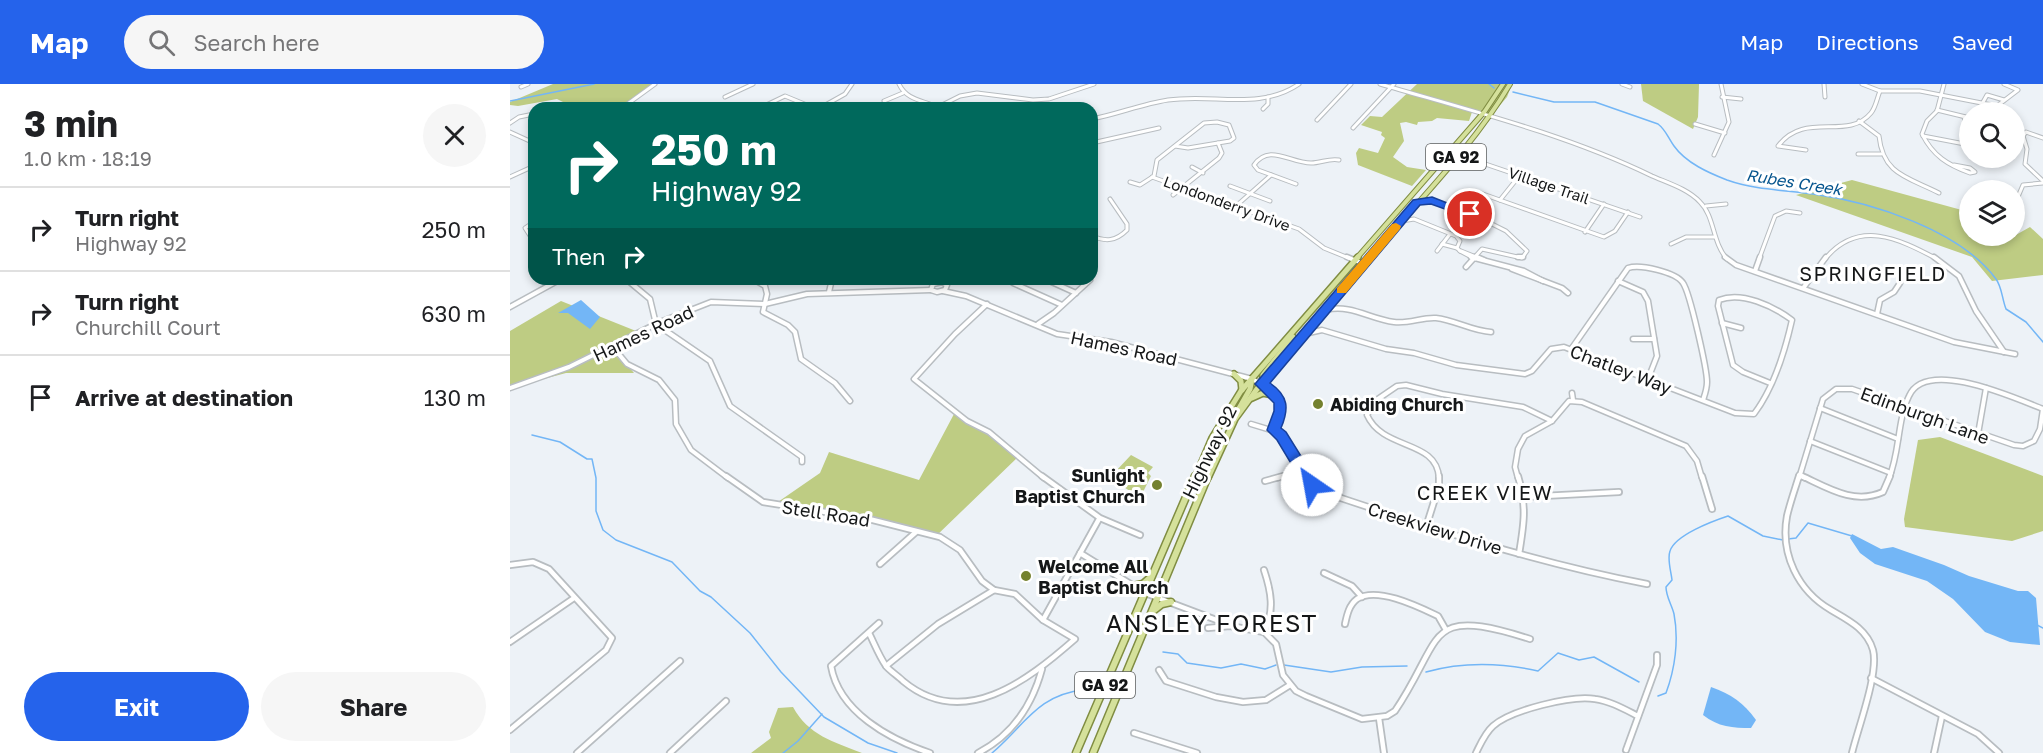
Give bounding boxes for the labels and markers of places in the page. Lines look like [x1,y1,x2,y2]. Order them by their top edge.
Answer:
pin [1444,188,1495,239]
place label: Abiding Church [1330,393,1464,415]
marker: Abiding Church [1311,397,1325,411]
place label: Sunlight Baptist Church [1015,464,1145,507]
marker: Sunlight Baptist Church [1150,478,1164,492]
place label: Welcome All Baptist Church [1038,555,1168,598]
marker: Welcome All Baptist Church [1019,569,1033,583]

